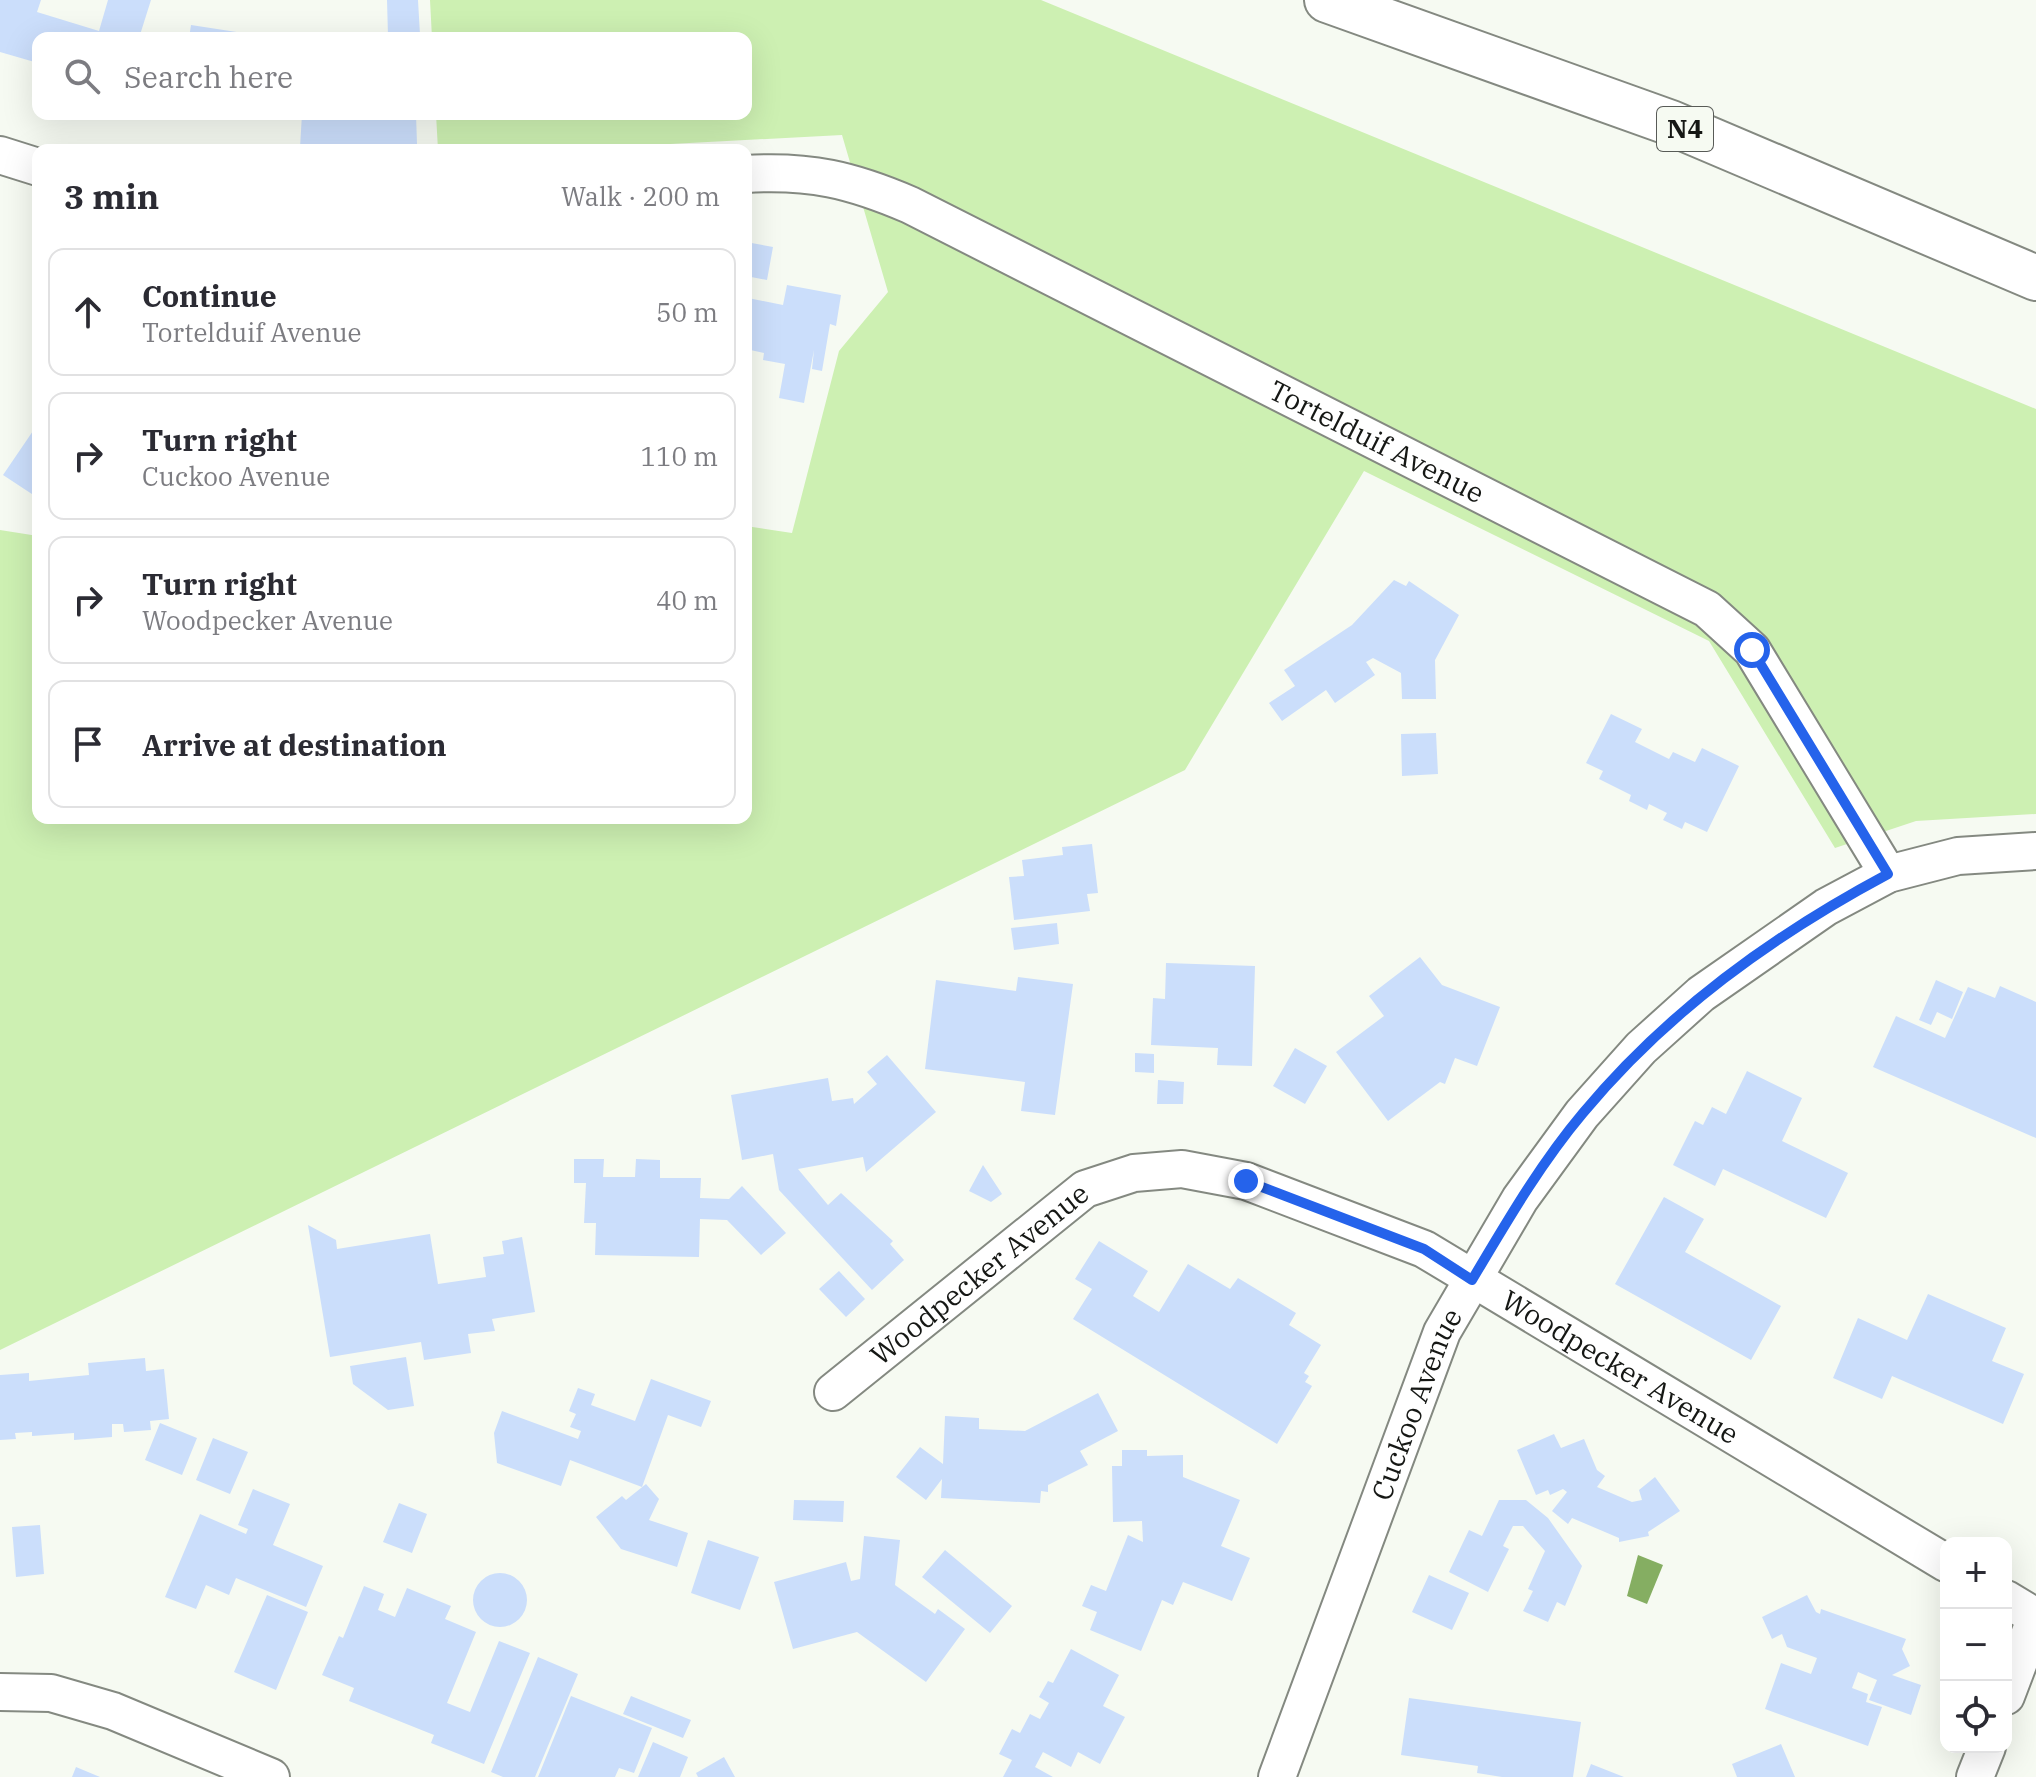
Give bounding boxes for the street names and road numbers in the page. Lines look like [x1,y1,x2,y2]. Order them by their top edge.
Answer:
road number: N4 [1657,107,1713,151]
street label: Tortelduif Avenue [1263,371,1491,511]
street label: Woodpecker Avenue [862,1174,1096,1373]
street label: Woodpecker Avenue [1495,1281,1746,1452]
street label: Cuckoo Avenue [1362,1301,1470,1505]

